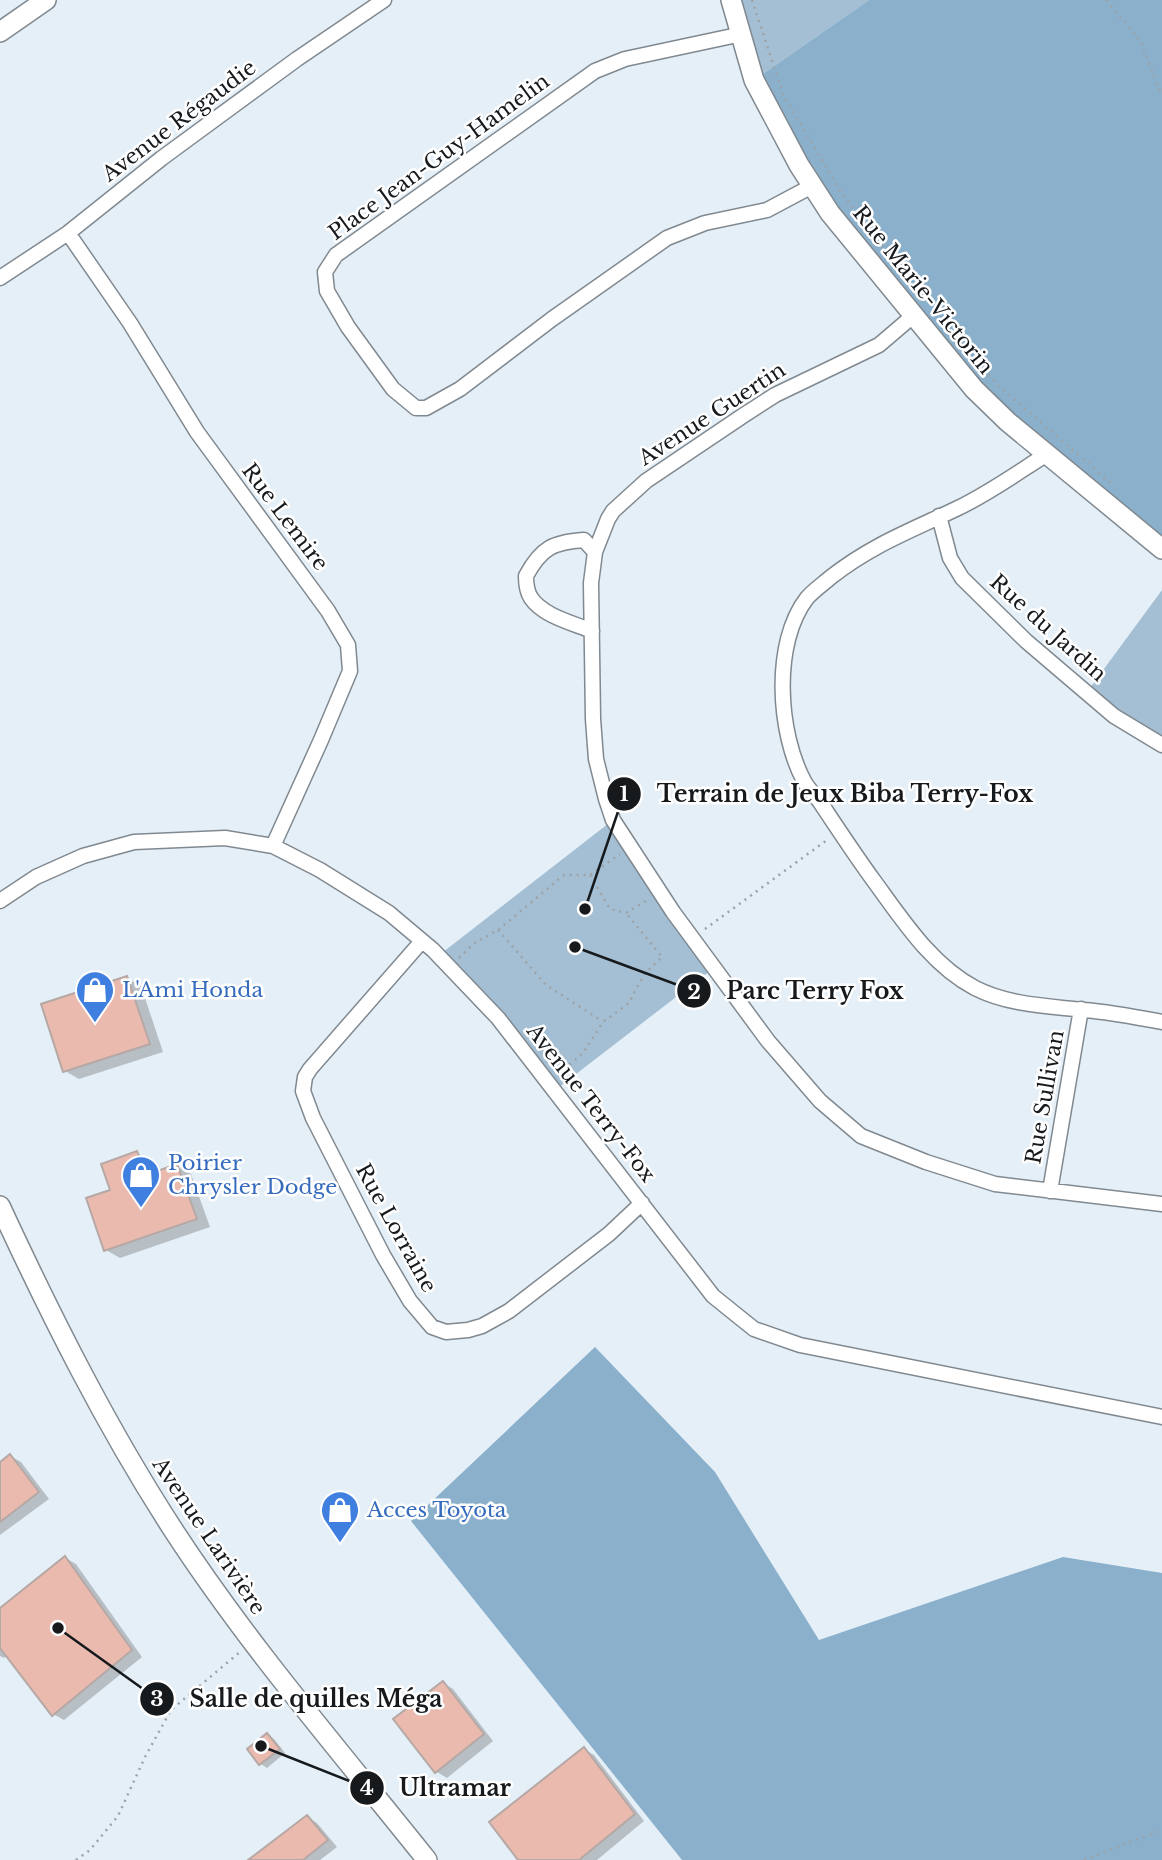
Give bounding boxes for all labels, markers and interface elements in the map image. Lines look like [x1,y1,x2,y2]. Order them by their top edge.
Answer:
street label: Avenue Régaudie [96,55,261,188]
street label: Place Jean-Guy-Hamelin [323,68,555,246]
street label: Rue Marie-Victorin [847,201,999,379]
street label: Avenue Guertin [633,357,790,472]
street label: Rue Lemire [236,458,334,576]
street label: Rue du Jardin [984,569,1112,687]
callout: Terrain de Jeux Biba Terry-Fox [607,772,1047,816]
text: Terrain de Jeux Biba Terry-Fox [657,780,1033,808]
text: 1 [619,781,629,807]
shop icon: L'Ami Honda [74,969,116,1024]
callout: Parc Terry Fox [677,969,919,1013]
place label: L'Ami Honda [122,977,264,1003]
text: Parc Terry Fox [726,977,904,1005]
text: 2 [687,979,701,1005]
street label: Avenue Terry-Fox [520,1018,661,1188]
street label: Rue Sullivan [1020,1028,1070,1166]
place label: Poirier Chrysler Dodge [168,1150,337,1200]
shop icon: Poirier Chrysler Dodge [120,1154,162,1209]
street label: Rue Lorraine [350,1159,442,1297]
street label: Avenue Larivière [146,1452,271,1619]
shop icon: Acces Toyota [319,1489,361,1544]
place label: Acces Toyota [366,1497,507,1523]
callout: Salle de quilles Méga [140,1677,456,1721]
text: Salle de quilles Méga [189,1685,443,1713]
text: 3 [150,1686,164,1712]
callout: Ultramar [349,1766,525,1810]
text: Ultramar [399,1774,512,1802]
text: 4 [360,1775,374,1801]

